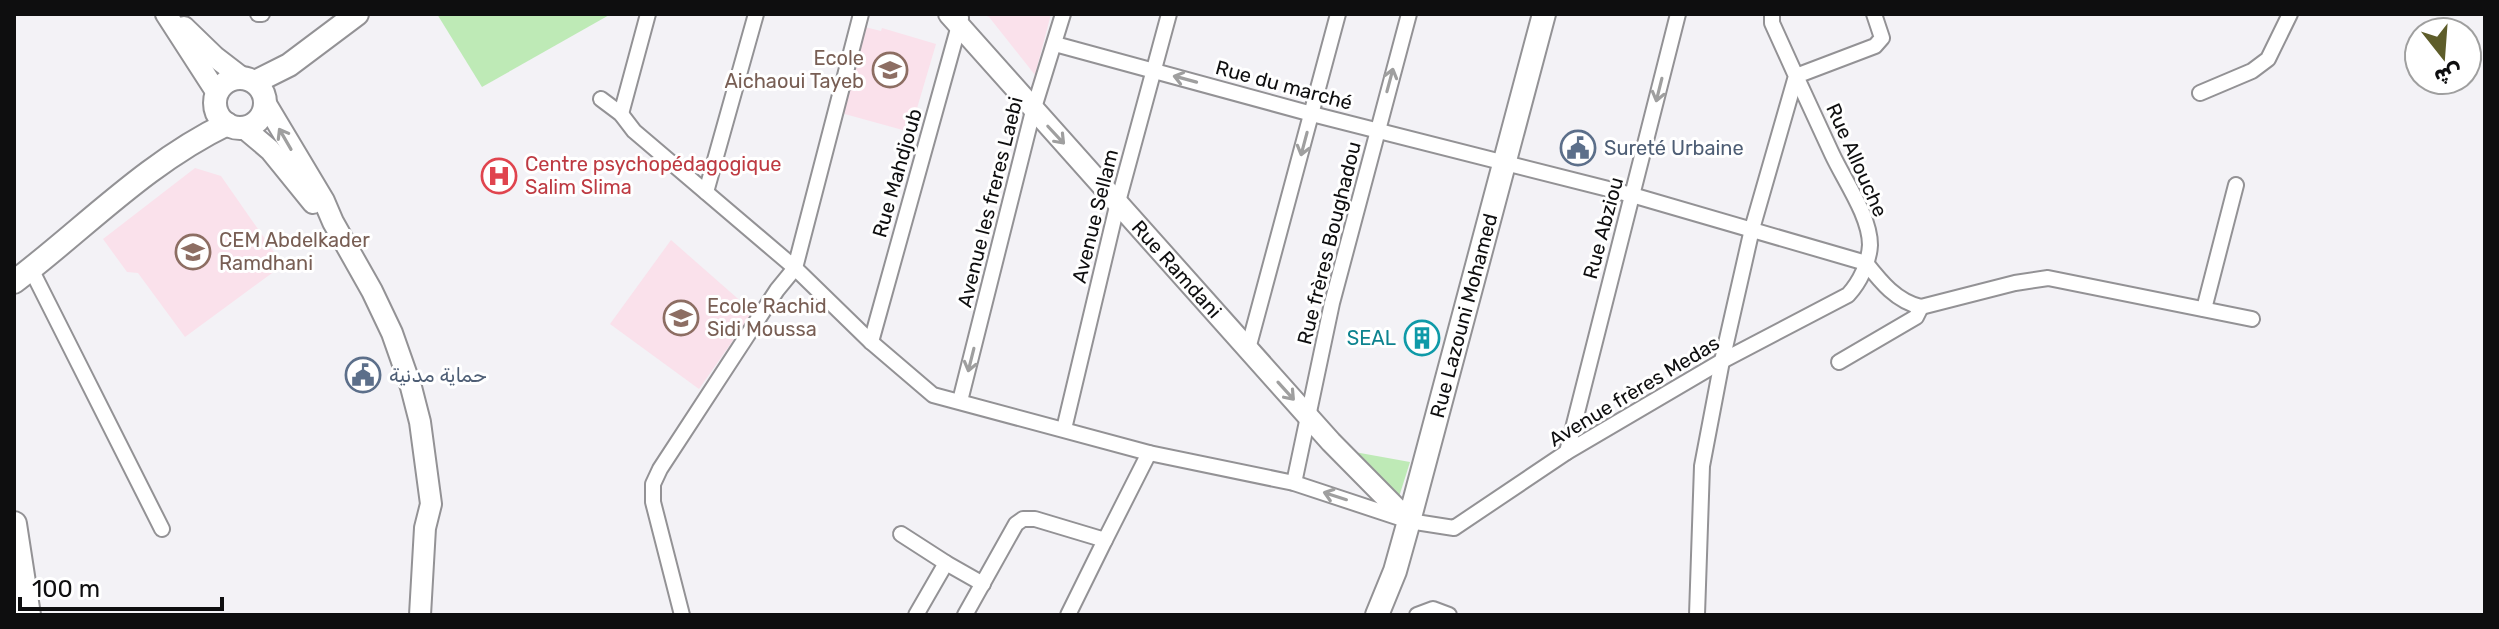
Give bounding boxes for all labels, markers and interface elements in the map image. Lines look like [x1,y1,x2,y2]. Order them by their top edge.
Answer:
north arrow [2403,16,2483,96]
place label: Ecole Aichaoui Tayeb [724,46,864,93]
school or university icon: Ecole Aichaoui Tayeb [871,51,909,89]
street label: Rue du marché [1213,55,1355,115]
text: ش [2431,58,2466,92]
one-way arrow [1384,68,1399,94]
one-way arrow [1172,70,1198,85]
one-way arrow [1651,76,1666,102]
street label: Avenue les freres Laebi [952,94,1028,310]
street label: Rue Allouche [1821,99,1893,221]
street label: Rue Mahdjoub [867,106,927,240]
one-way arrow [1046,125,1064,145]
one-way arrow [277,128,293,151]
public building icon: Sureté Urbaine [1559,129,1597,167]
one-way arrow [1296,130,1311,156]
place label: Sureté Urbaine [1604,136,1744,160]
street label: Rue frères Boughadou [1292,139,1366,347]
street label: Avenue Sellam [1067,147,1123,285]
place label: Centre psychopédagogique Salim Slima [525,152,781,199]
hospital icon: Centre psychopédagogique Salim Slima [480,157,518,195]
street label: Rue Abziou [1578,174,1628,282]
street label: Rue Lazouni Mohamed [1425,211,1502,420]
street label: Rue Ramdani [1127,215,1227,323]
place label: CEM Abdelkader Ramdhani [219,228,370,275]
school or university icon: CEM Abdelkader Ramdhani [174,233,212,271]
place label: Ecole Rachid Sidi Moussa [707,294,827,341]
school or university icon: Ecole Rachid Sidi Moussa [662,299,700,337]
building icon: SEAL [1403,319,1441,357]
place label: SEAL [1347,326,1396,350]
street label: Avenue frères Medas [1544,331,1724,451]
one-way arrow [962,346,977,372]
public building icon: حماية مدنية [344,356,382,394]
place label: حماية مدنية [389,363,487,387]
one-way arrow [1276,381,1294,401]
one-way arrow [1323,488,1348,503]
scale bar [20,561,222,611]
text: 100 m [32,575,100,603]

